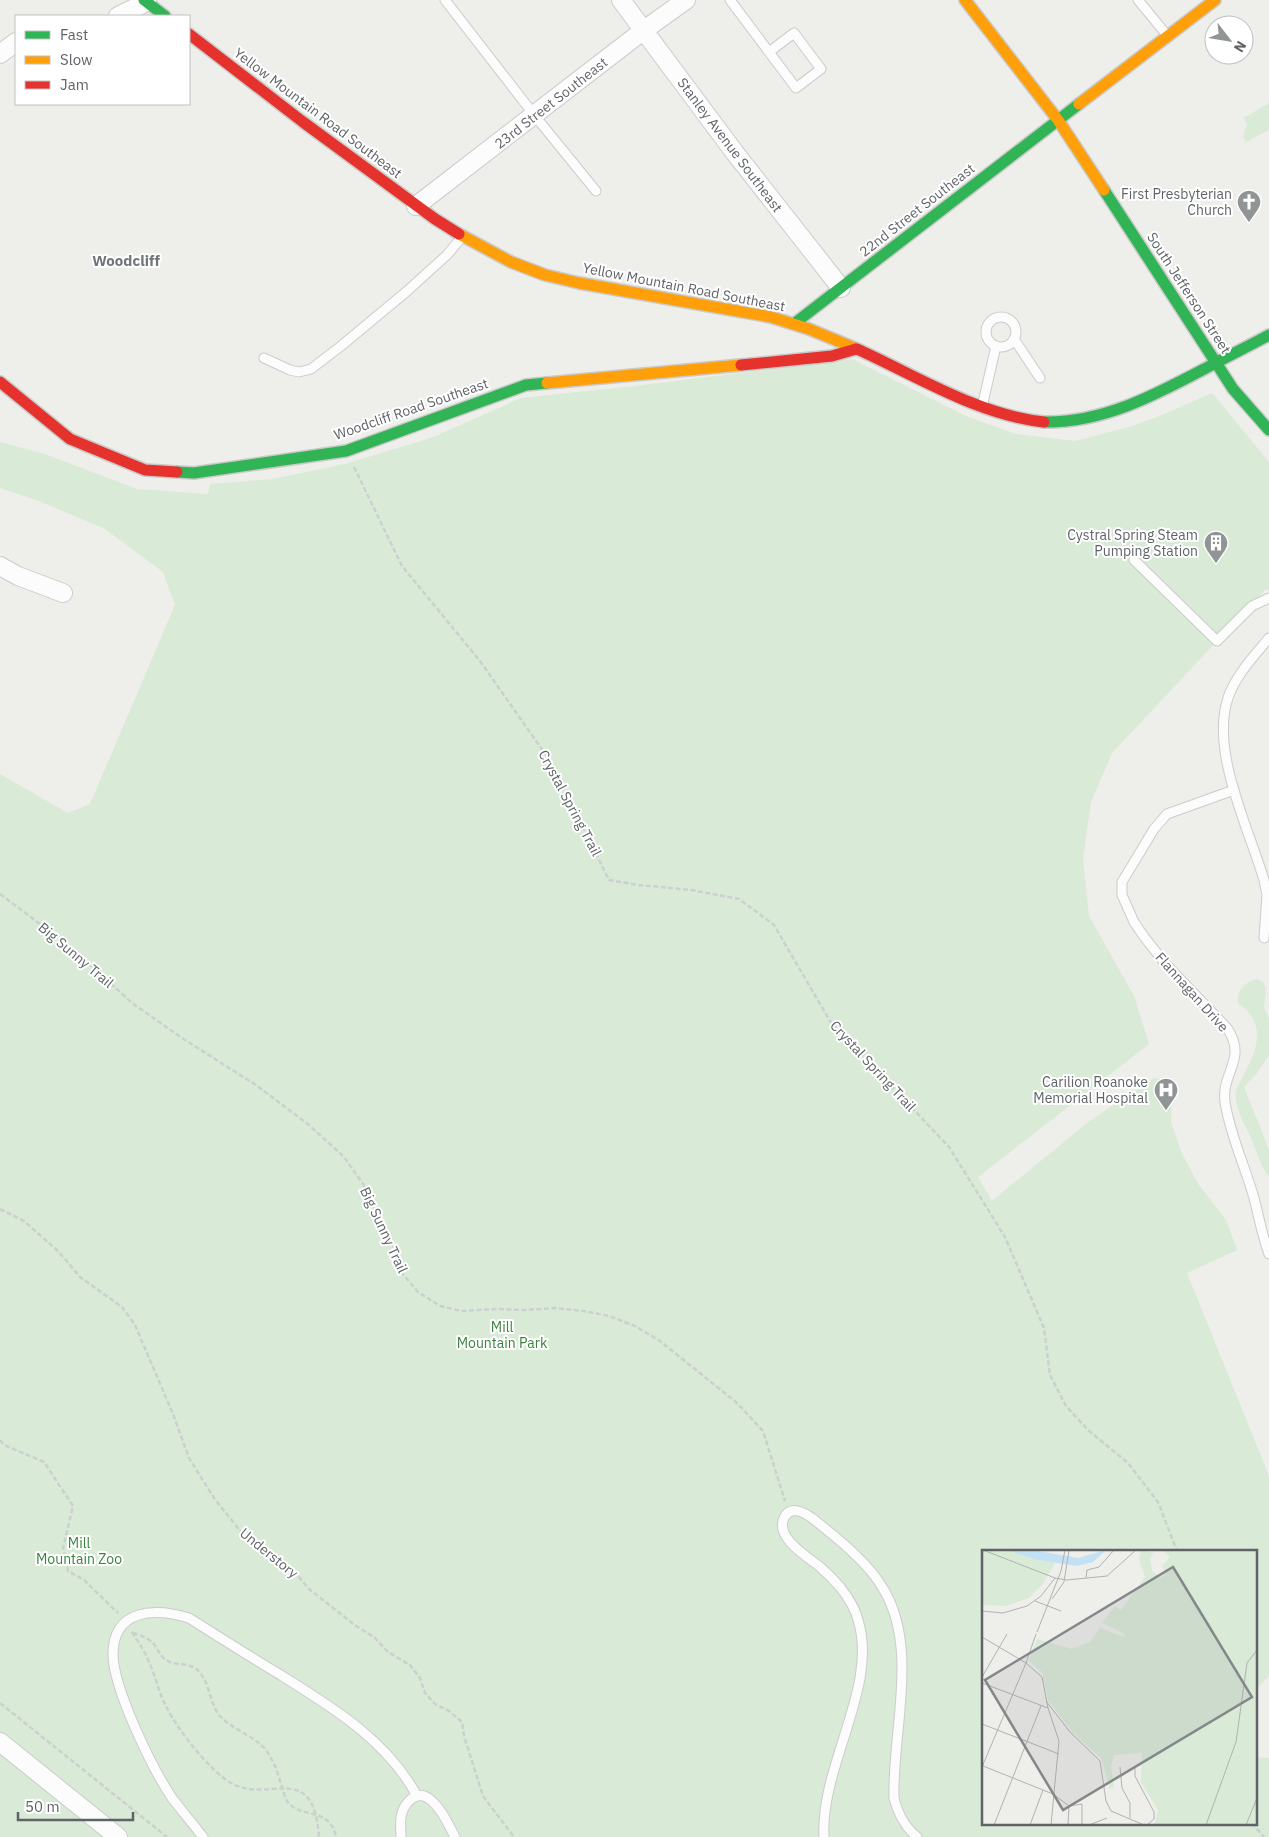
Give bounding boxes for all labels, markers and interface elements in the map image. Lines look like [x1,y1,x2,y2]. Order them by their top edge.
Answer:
legend [15,15,190,105]
north arrow [1204,15,1254,65]
text: Fast [60,25,88,44]
text: N [1230,38,1250,56]
street label: Yellow Mountain Road Southeast [230,44,406,182]
text: Slow [60,50,93,69]
street label: 23rd Street Southeast [491,53,611,153]
street label: Stanley Avenue Southeast [674,74,787,216]
text: Jam [60,75,89,94]
street label: 22nd Street Southeast [856,159,978,261]
place label: First Presbyterian Church [1121,185,1232,219]
church icon: First Presbyterian Church [1236,189,1262,223]
street label: South Jefferson Street [1143,229,1235,357]
district label: Woodcliff [92,251,160,270]
street label: Yellow Mountain Road Southeast [581,259,787,316]
street label: Woodcliff Road Southeast [332,374,491,444]
place label: Cystral Spring Steam Pumping Station [1067,526,1198,560]
building icon: Cystral Spring Steam Pumping Station [1203,530,1229,564]
street label: Crystal Spring Trail [534,747,606,859]
street label: Big Sunny Trail [35,918,117,992]
street label: Flannagan Drive [1151,948,1233,1036]
street label: Crystal Spring Trail [826,1017,920,1115]
place label: Carilion Roanoke Memorial Hospital [1033,1073,1148,1107]
hospital icon: Carilion Roanoke Memorial Hospital [1153,1077,1179,1111]
street label: Big Sunny Trail [356,1184,412,1276]
park label: Mill Mountain Park [457,1318,548,1352]
street label: Understory [236,1524,302,1582]
park label: Mill Mountain Zoo [36,1534,122,1568]
inset map [982,1550,1256,1824]
scale bar [18,1790,132,1822]
text: 50 m [25,1797,60,1816]

